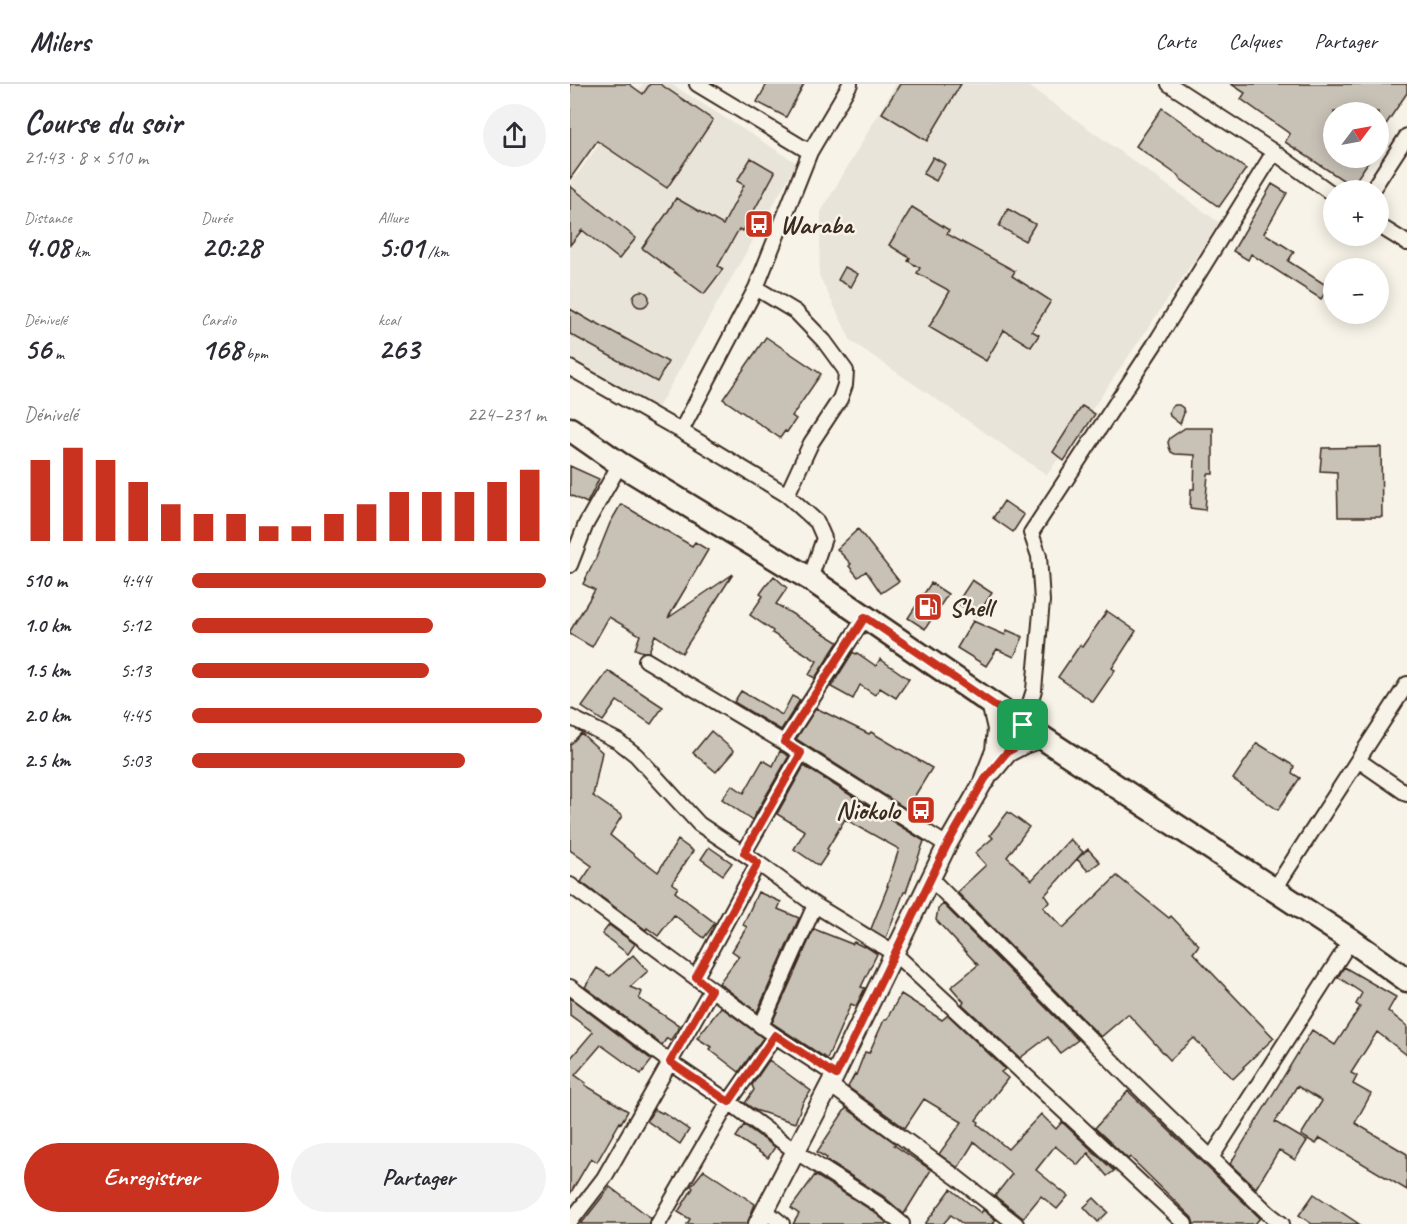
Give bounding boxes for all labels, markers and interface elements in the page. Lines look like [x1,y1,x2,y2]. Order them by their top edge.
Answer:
text: Milers [30,24,90,59]
text: Carte [1155,28,1196,54]
text: Calques [1229,28,1281,54]
text: Partager [1314,28,1377,54]
text: Course du soir [24,101,182,143]
north arrow [1323,102,1389,168]
map controls [1323,102,1389,324]
button: share [483,104,546,167]
text: 21:43 · 8 × 510 m [24,145,148,170]
button: + [1323,180,1389,246]
text: Distance [24,208,72,228]
text: Durée [201,208,232,228]
text: Allure [378,208,408,228]
bus stop icon: Waraba [743,208,775,240]
place label: Waraba [780,208,855,241]
text: 4.08 [24,228,70,266]
text: 20:28 [201,228,261,266]
text: 5:01 [378,228,424,266]
text: km [70,242,90,262]
text: /km [424,242,449,262]
button: − [1323,258,1389,324]
text: Dénivelé [24,310,67,330]
text: Cardio [201,310,236,330]
text: kcal [378,310,399,330]
text: 56 [24,330,51,368]
text: 168 [201,330,242,368]
text: 263 [378,330,419,368]
text: m [51,344,64,364]
text: bpm [242,344,268,364]
text: Dénivelé [24,402,78,427]
text: 224–231 m [467,402,546,427]
text: 510 m [24,568,67,593]
text: 4:44 [120,568,151,593]
fuel station icon: Shell [912,591,944,623]
place label: Shell [949,591,998,624]
text: 1.0 km [24,613,71,638]
text: 5:12 [120,613,151,638]
text: 1.5 km [24,658,70,683]
text: 5:13 [120,658,151,683]
pin [997,699,1048,750]
text: 2.0 km [24,703,71,728]
text: 4:45 [120,703,151,728]
icon: arrive [1006,708,1039,741]
text: 2.5 km [24,748,70,773]
text: 5:03 [120,748,151,773]
place label: Niokolo [836,794,902,827]
bus stop icon: Niokolo [905,794,937,826]
button: Enregistrer [24,1143,279,1212]
button: Partager [291,1143,546,1212]

